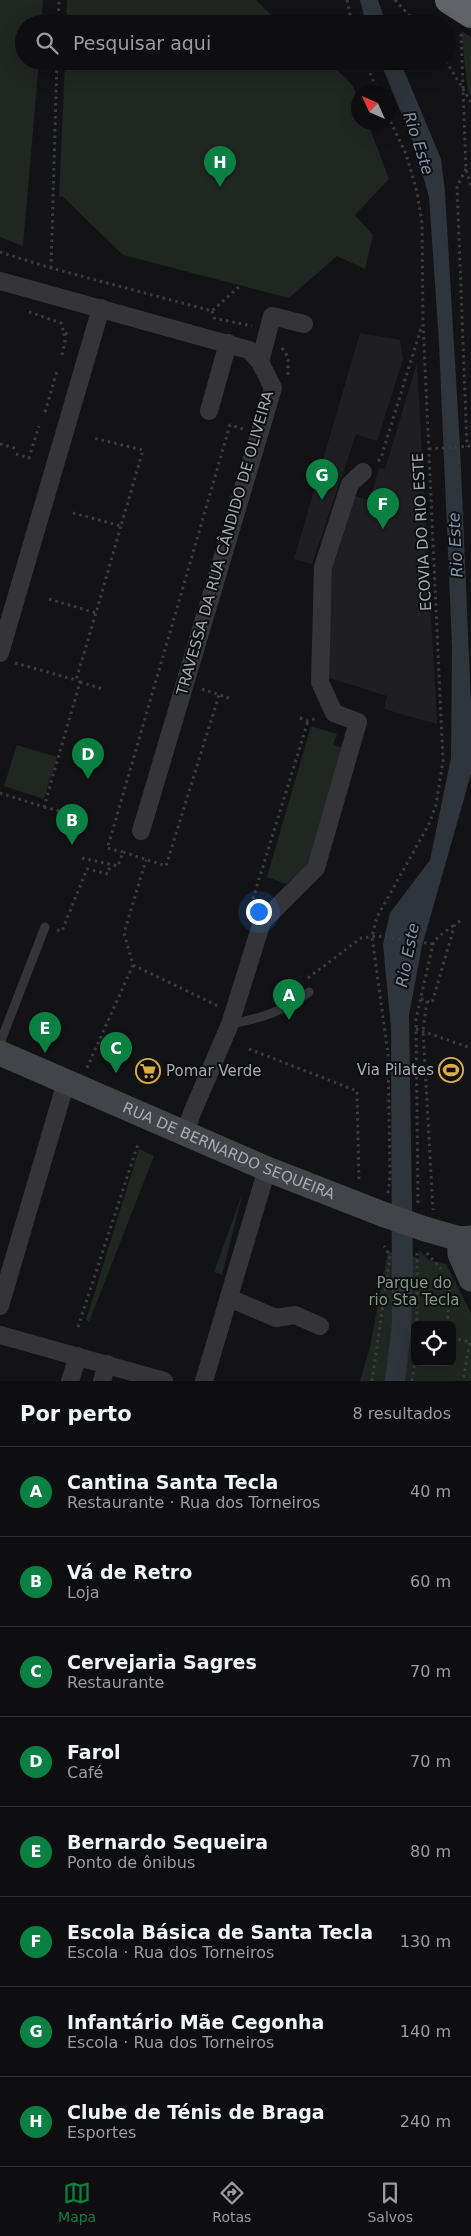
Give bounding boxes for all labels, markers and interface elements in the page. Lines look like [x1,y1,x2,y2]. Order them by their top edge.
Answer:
search box [15,15,456,70]
icon: search [33,29,61,57]
text: Pesquisar aqui [73,32,211,54]
north arrow [351,85,396,130]
water label: Rio Este [399,109,438,177]
pin: H [204,146,236,187]
street label: TRAVESSA DA RUA CÂNDIDO DE OLIVEIRA [172,388,277,698]
street label: ECOVIA DO RIO ESTE [409,452,435,612]
pin: G [306,459,338,500]
pin: F [367,488,399,529]
water label: Rio Este [444,512,467,578]
pin: D [72,738,104,779]
pin: B [56,804,88,845]
your location [246,899,272,925]
water label: Rio Este [392,921,423,989]
pin: A [273,979,305,1020]
pin: E [29,1012,61,1053]
pin: C [100,1032,132,1073]
sports icon: Via Pilates [438,1057,464,1083]
supermarket icon: Pomar Verde [135,1058,161,1084]
place label: Via Pilates [357,1061,434,1079]
place label: Pomar Verde [166,1062,261,1080]
street label: RUA DE BERNARDO SEQUEIRA [120,1098,338,1204]
park label: Parque do rio Sta Tecla [368,1274,460,1309]
map controls [411,1321,456,1366]
button: locate [411,1321,456,1366]
text: Por perto [20,1402,132,1426]
text: 8 resultados [352,1404,451,1423]
text: Cantina Santa Tecla [67,1471,278,1493]
text: A [30,1482,42,1501]
text: 40 m [410,1482,451,1501]
text: Restaurante · Rua dos Torneiros [67,1493,320,1512]
text: Vá de Retro [67,1561,192,1583]
text: B [30,1572,42,1591]
text: 60 m [410,1572,451,1591]
text: Loja [67,1583,100,1602]
text: Cervejaria Sagres [67,1651,257,1673]
text: C [30,1662,42,1681]
text: 70 m [410,1662,451,1681]
text: Restaurante [67,1673,164,1692]
text: Farol [67,1741,121,1763]
text: D [29,1752,43,1771]
text: 70 m [410,1752,451,1771]
text: Café [67,1763,103,1782]
text: Bernardo Sequeira [67,1831,268,1853]
text: E [31,1842,41,1861]
text: 80 m [410,1842,451,1861]
text: Ponto de ônibus [67,1853,195,1872]
text: Escola Básica de Santa Tecla [67,1921,373,1943]
text: F [31,1932,41,1951]
text: 130 m [400,1932,451,1951]
text: Escola · Rua dos Torneiros [67,1943,274,1962]
text: Infantário Mãe Cegonha [67,2011,324,2033]
text: G [29,2022,43,2041]
text: 140 m [400,2022,451,2041]
text: Escola · Rua dos Torneiros [67,2033,274,2052]
text: Clube de Ténis de Braga [67,2101,325,2123]
text: H [29,2112,43,2131]
text: 240 m [400,2112,451,2131]
text: Esportes [67,2123,136,2142]
tab: Mapa [58,2179,96,2225]
tab: Rotas [212,2179,251,2225]
tab: Salvos [367,2179,413,2225]

